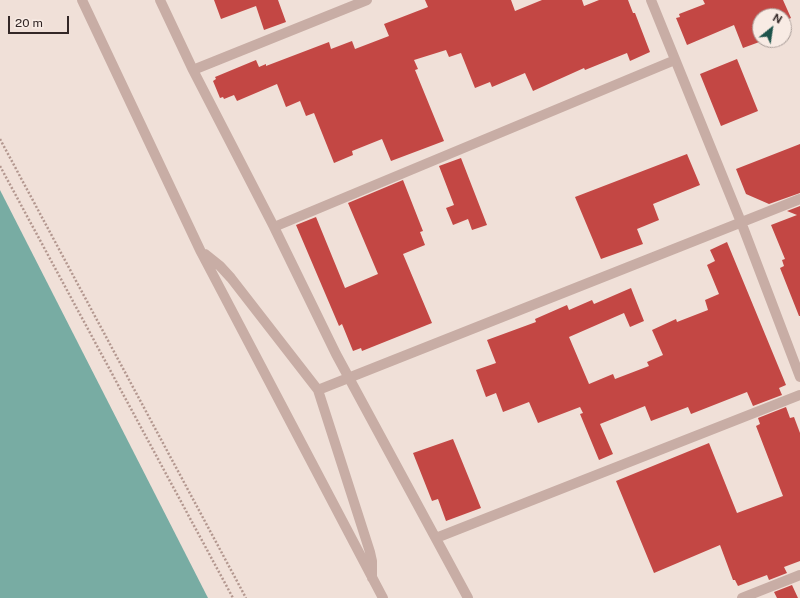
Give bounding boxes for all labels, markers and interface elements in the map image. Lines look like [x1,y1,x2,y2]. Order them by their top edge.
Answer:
scale bar [10,8,71,34]
north arrow [752,8,792,48]
text: N [771,11,784,26]
text: 20 m [15,16,43,30]

